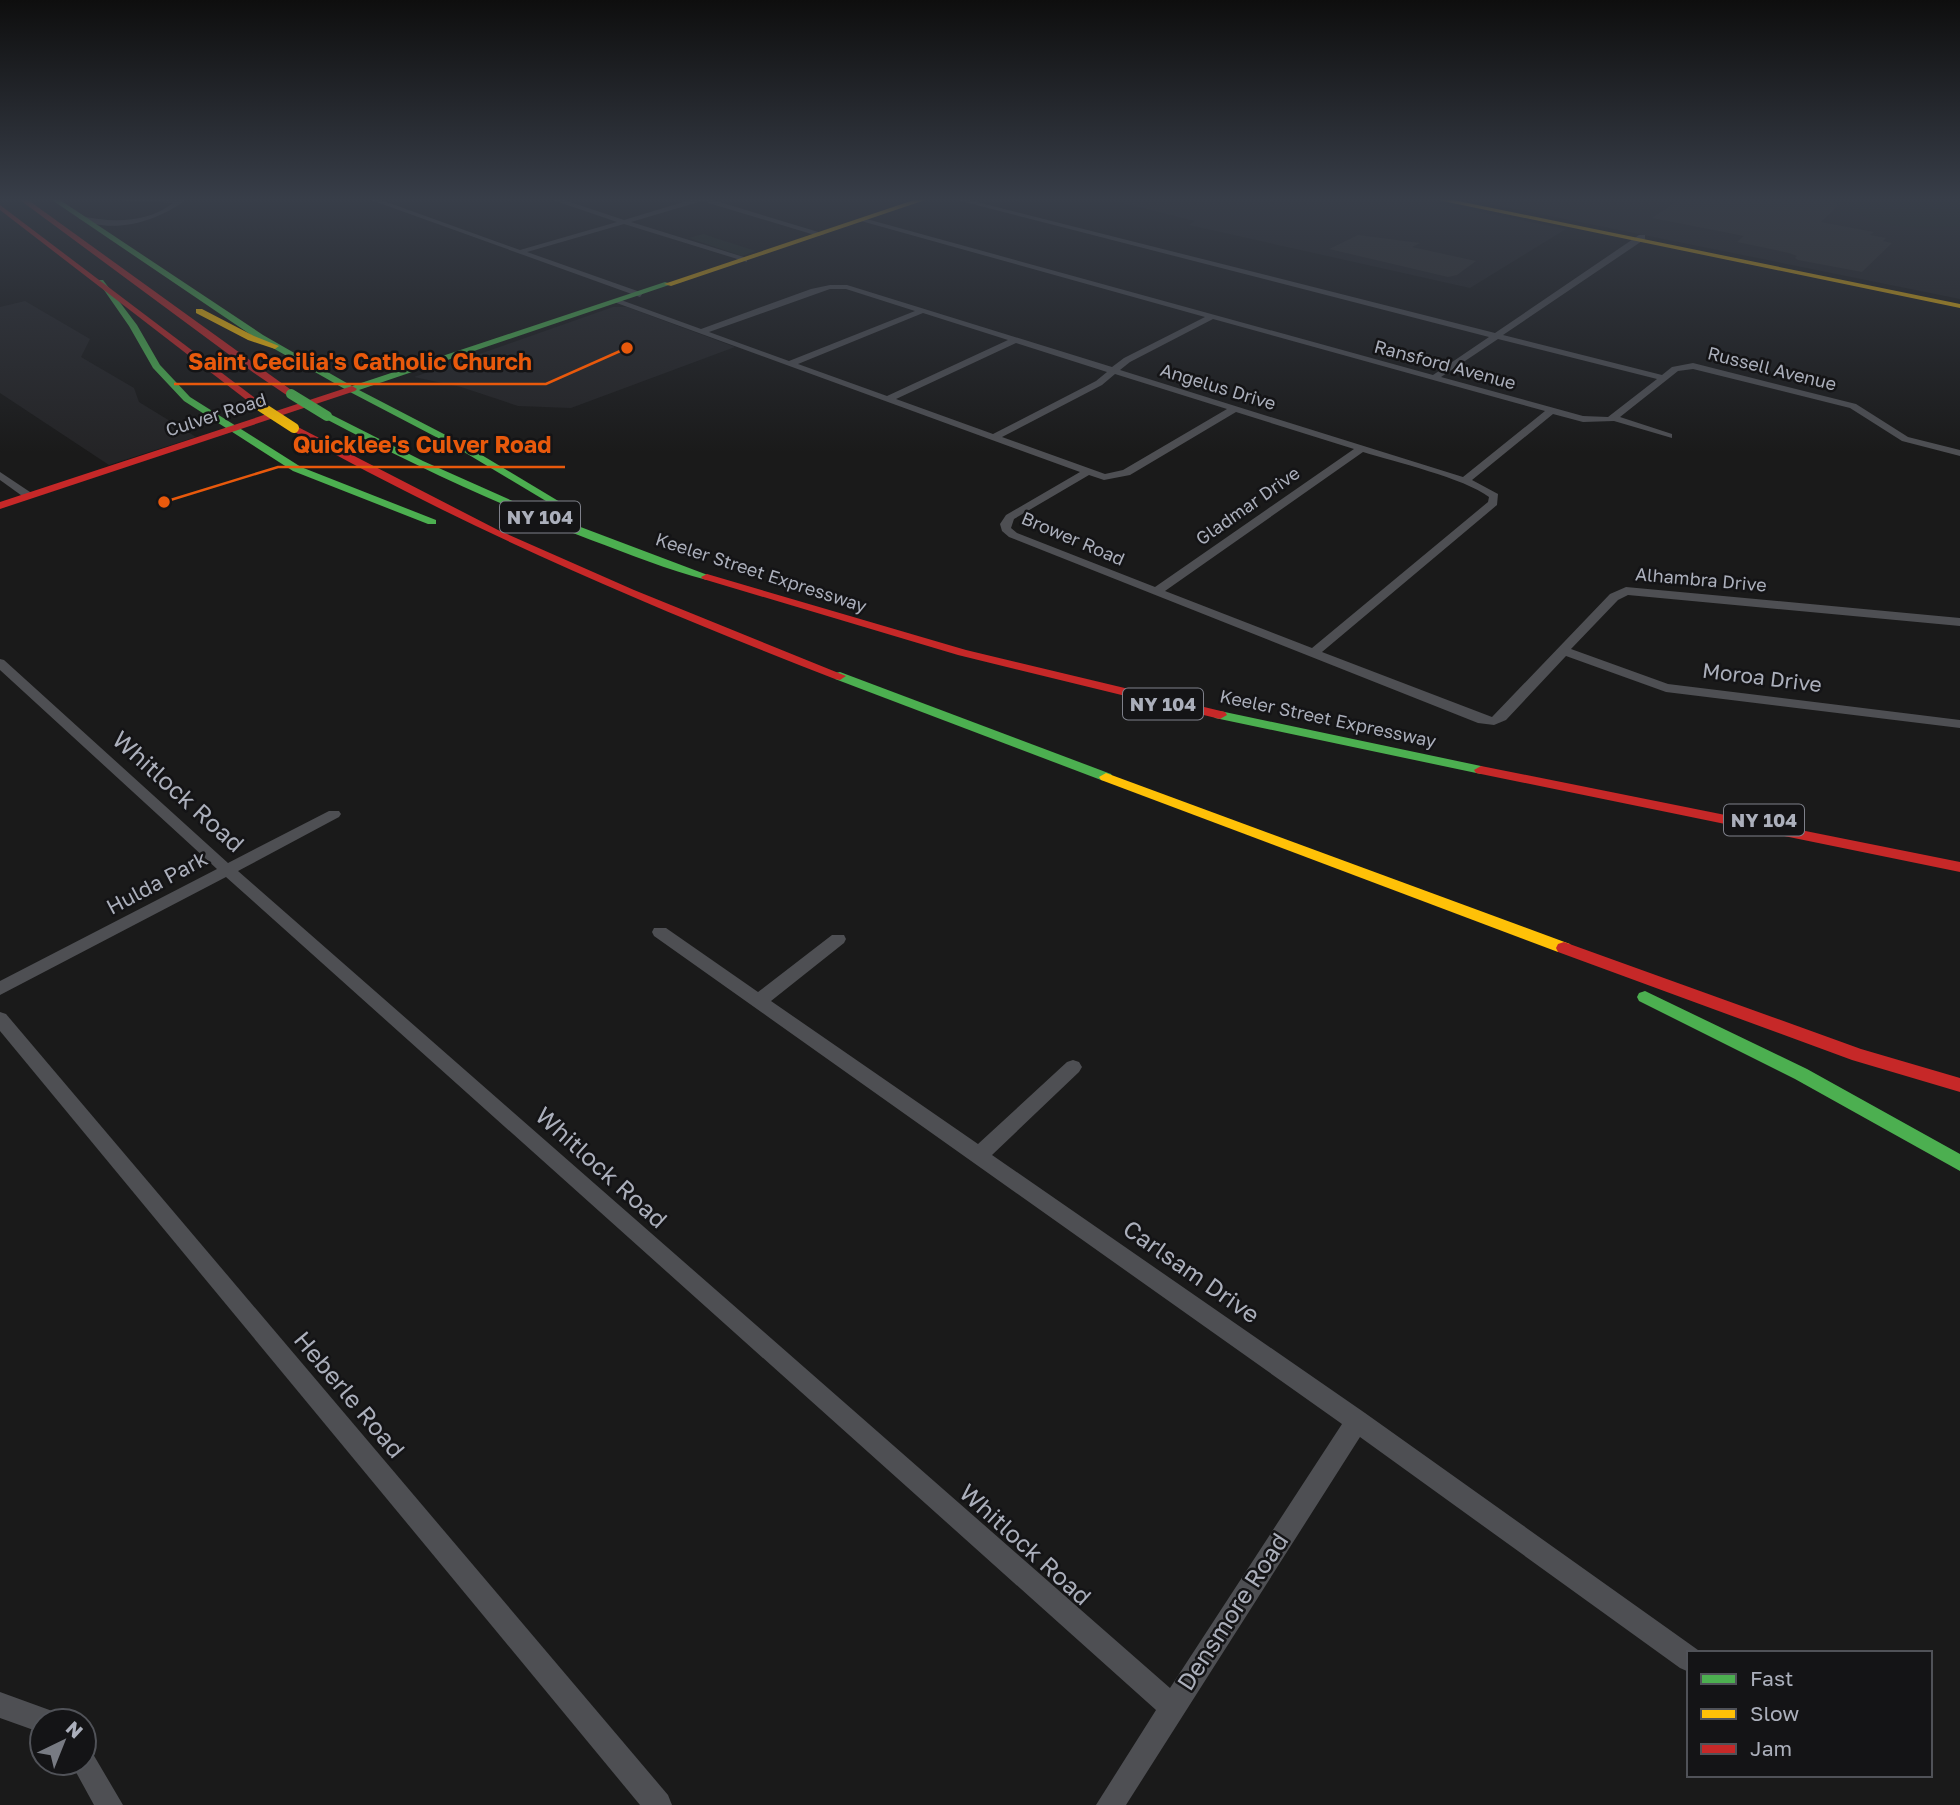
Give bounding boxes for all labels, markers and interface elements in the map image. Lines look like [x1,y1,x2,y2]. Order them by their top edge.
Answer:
street label: Ransford Avenue [1372,335,1519,394]
callout: Saint Cecilia's Catholic Church [174,340,546,384]
street label: Russell Avenue [1706,341,1839,395]
text: Saint Cecilia's Catholic Church [188,347,532,375]
street label: Angelus Drive [1158,358,1279,414]
street label: Culver Road [163,387,269,441]
callout: Quicklee's Culver Road [278,423,565,467]
text: Quicklee's Culver Road [293,430,551,458]
street label: Gladmar Drive [1191,461,1304,549]
road number: NY 104 [500,502,580,532]
street label: Brower Road [1018,506,1128,570]
street label: Keeler Street Expressway [653,527,870,617]
street label: Alhambra Drive [1634,562,1768,596]
street label: Moroa Drive [1701,657,1823,697]
street label: Keeler Street Expressway [1218,684,1438,752]
road number: NY 104 [1123,688,1203,720]
street label: Whitlock Road [107,724,251,858]
road number: NY 104 [1724,804,1804,835]
street label: Hulda Park [102,845,212,920]
street label: Whitlock Road [530,1100,674,1234]
street label: Carlsam Drive [1118,1213,1266,1329]
street label: Heberle Road [289,1325,412,1463]
street label: Whitlock Road [954,1477,1098,1611]
street label: Densmore Road [1170,1527,1293,1695]
legend [1687,1651,1932,1777]
text: Fast [1750,1665,1793,1691]
text: Slow [1750,1700,1799,1726]
north arrow [28,1707,98,1777]
text: N [62,1716,88,1743]
text: Jam [1750,1735,1792,1761]

